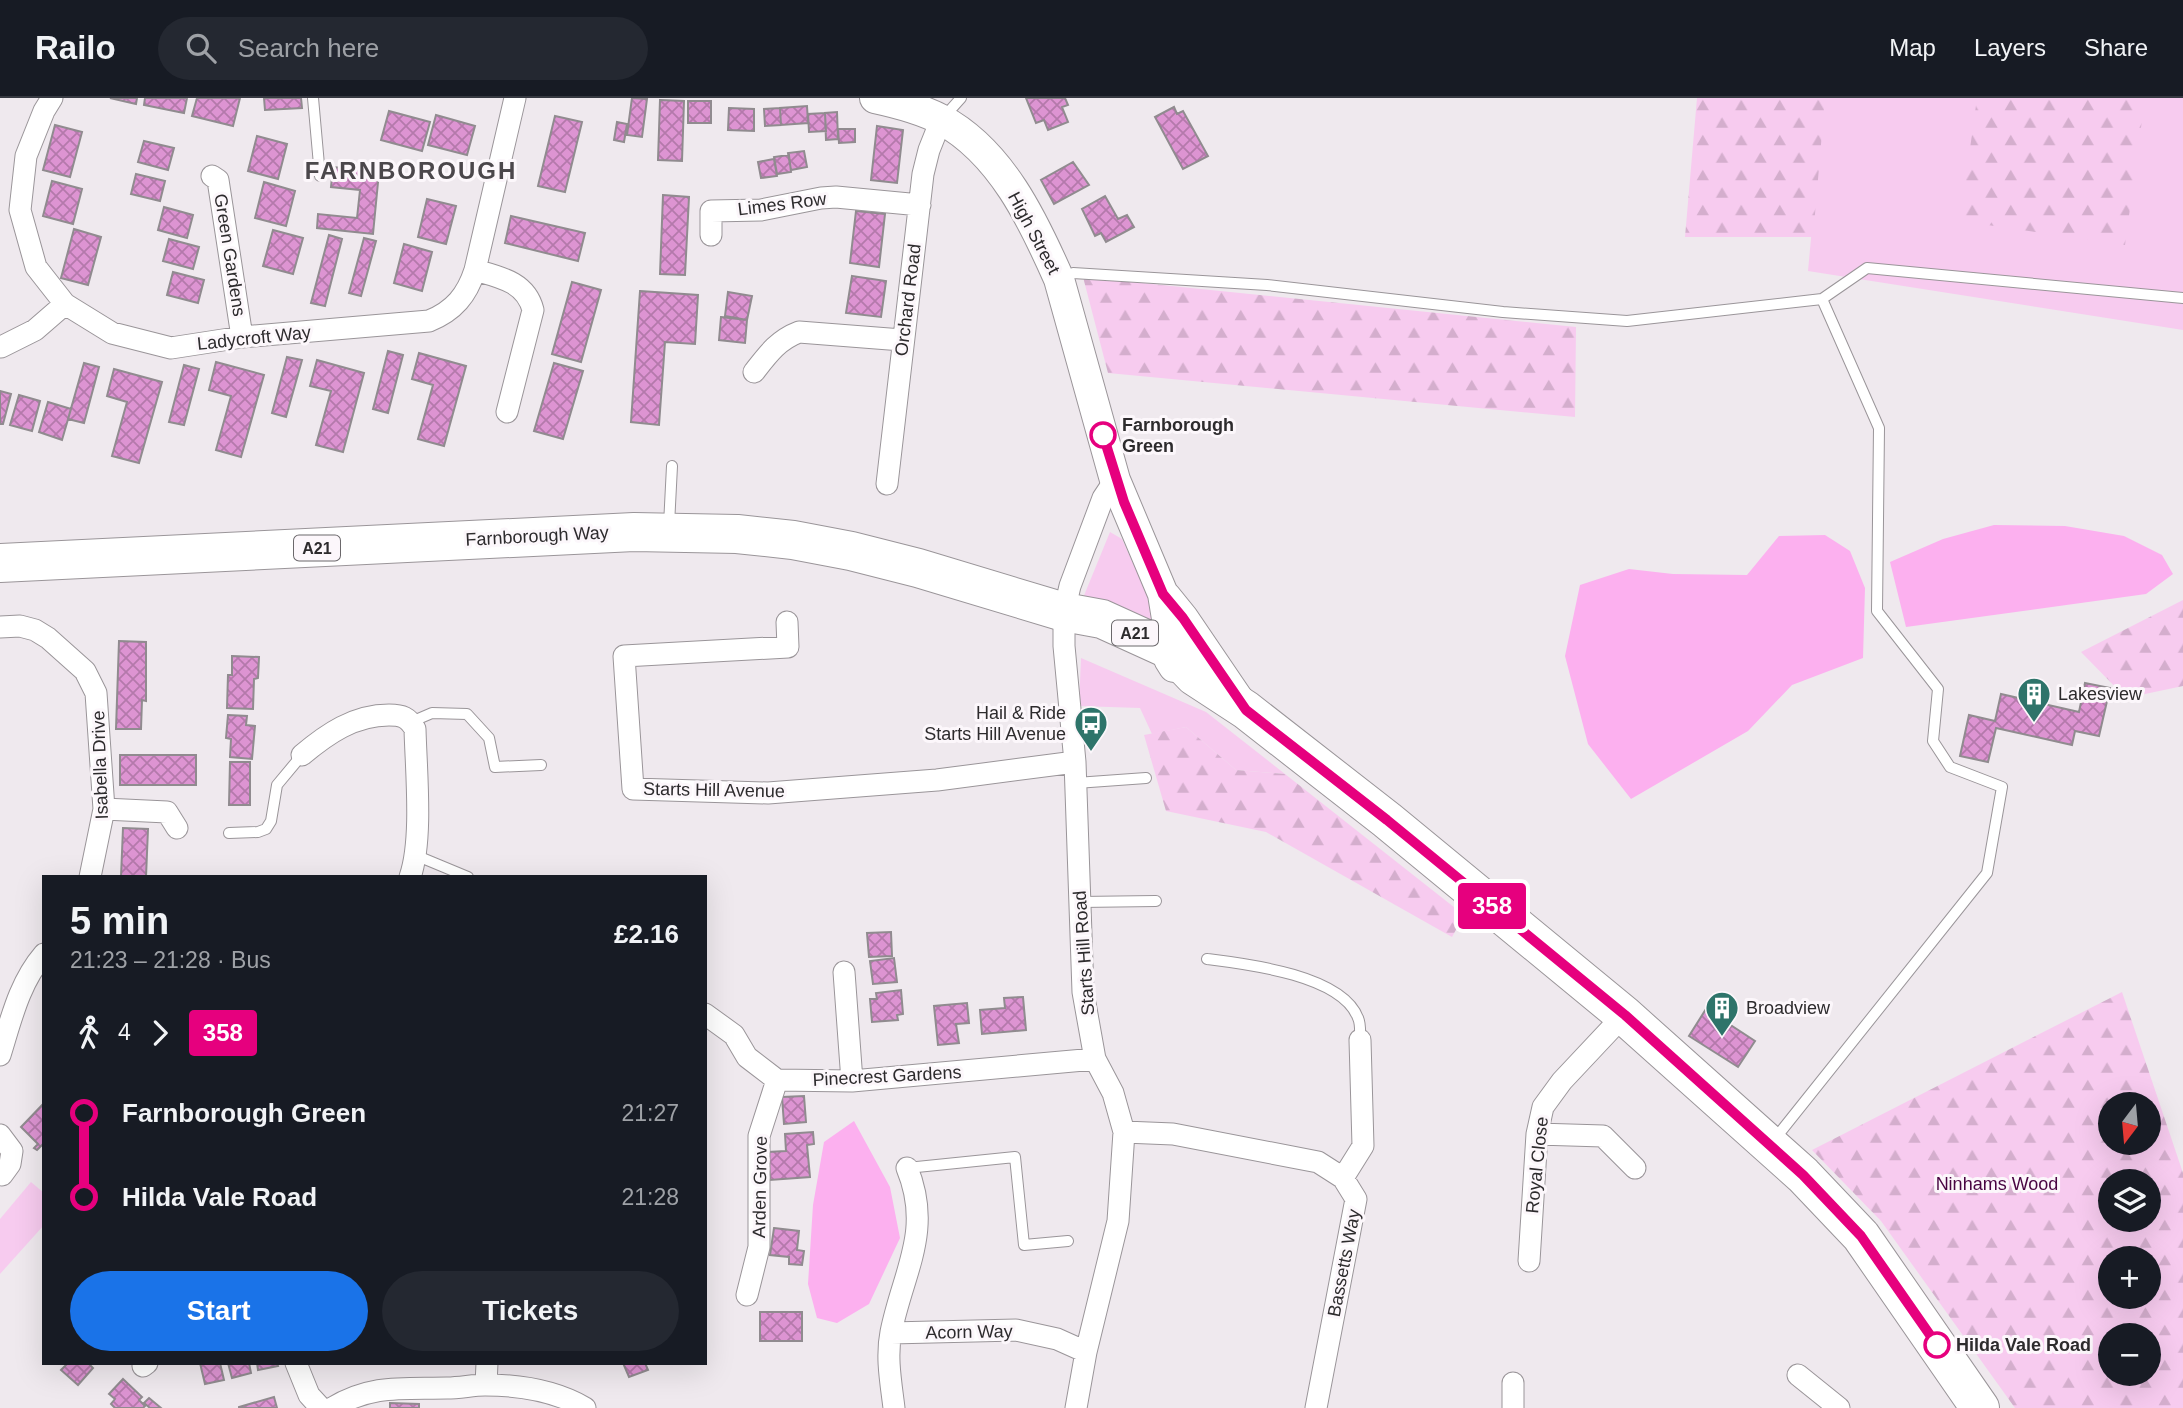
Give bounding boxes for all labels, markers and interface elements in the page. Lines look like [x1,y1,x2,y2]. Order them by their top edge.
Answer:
search box [158,17,648,80]
text: Railo [35,29,116,66]
icon: search [182,29,220,67]
text: Search here [238,33,379,63]
text: Map [1889,34,1936,61]
text: Layers [1974,34,2046,61]
text: Share [2084,34,2148,61]
district label: FARNBOROUGH [305,157,517,184]
street label: Limes Row [737,189,828,219]
street label: High Street [1004,189,1064,277]
street label: Green Gardens [210,192,250,318]
street label: Orchard Road [891,243,925,357]
street label: Ladycroft Way [196,322,312,354]
place label: Farnborough Green [1122,415,1234,456]
marker: Farnborough Green [1090,422,1116,448]
street label: Farnborough Way [465,522,609,550]
road number: A21 [294,536,340,561]
road number: A21 [1112,620,1158,646]
building icon: Lakesview [2015,675,2053,724]
place label: Lakesview [2058,684,2143,704]
place label: Hail & Ride Starts Hill Avenue [924,703,1066,744]
bus stop icon: Hail & Ride Starts Hill Avenue [1072,704,1110,753]
street label: Isabella Drive [88,710,112,820]
street label: Starts Hill Avenue [643,779,785,801]
line badge: 358 [1452,883,1532,929]
street label: Starts Hill Road [1070,890,1098,1016]
text: 358 [1472,892,1512,919]
text: 5 min [70,900,169,942]
text: £2.16 [614,919,679,949]
text: 21:23 – 21:28 · Bus [70,947,271,973]
building icon: Broadview [1703,989,1741,1038]
place label: Broadview [1746,998,1831,1018]
icon: walk [70,1014,108,1052]
icon: forward [141,1014,179,1052]
text: 4 [118,1019,131,1045]
text: 358 [203,1019,243,1046]
street label: Pinecrest Gardens [812,1062,962,1090]
north arrow [2098,1092,2161,1155]
map controls [2098,1092,2161,1386]
text: Farnborough Green [122,1098,366,1128]
text: 21:27 [621,1100,679,1126]
street label: Royal Close [1522,1116,1552,1214]
street label: Arden Grove [749,1136,771,1238]
button: layers [2098,1169,2161,1232]
park label: Ninhams Wood [1936,1174,2058,1194]
text: Hilda Vale Road [122,1182,317,1212]
text: 21:28 [621,1184,679,1210]
street label: Bassetts Way [1324,1207,1364,1319]
button: + [2098,1246,2161,1309]
button: Start [70,1271,368,1351]
button: Tickets [382,1271,679,1351]
street label: Acorn Way [925,1321,1013,1343]
button: − [2098,1323,2161,1386]
marker: Hilda Vale Road [1924,1332,1950,1358]
place label: Hilda Vale Road [1956,1335,2091,1355]

